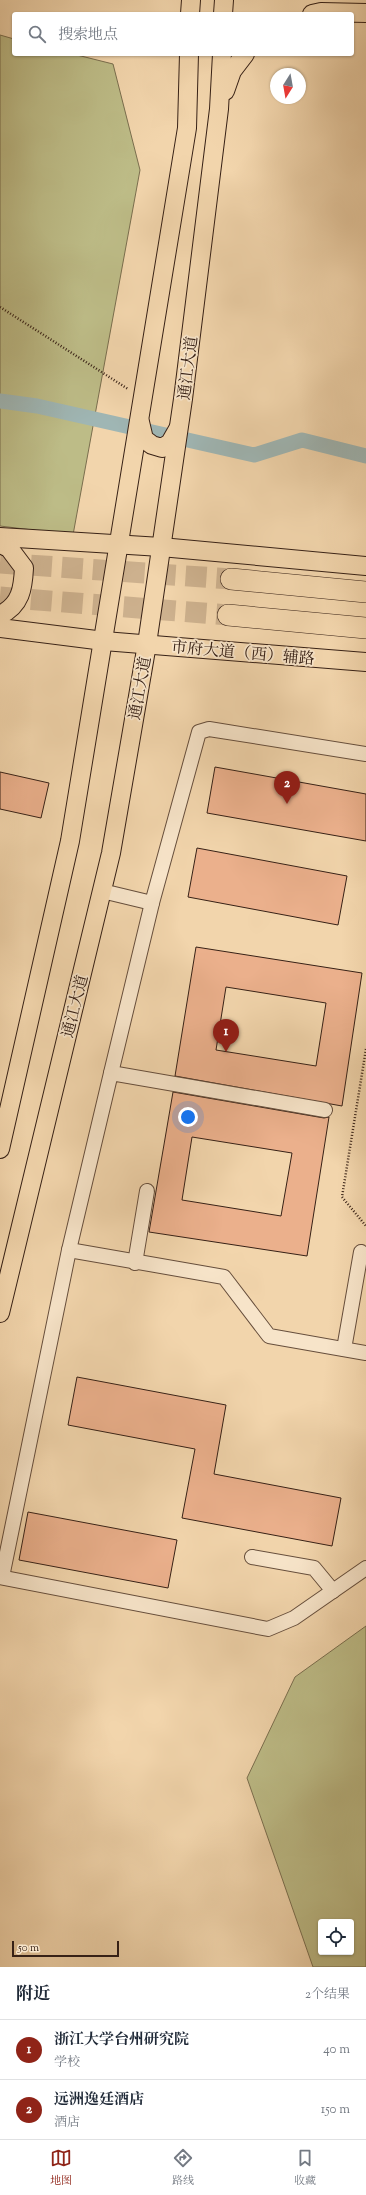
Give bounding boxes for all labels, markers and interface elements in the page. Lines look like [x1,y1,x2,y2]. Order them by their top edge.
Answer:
search box [12,12,354,56]
icon: search [26,23,48,45]
text: 搜索地点 [58,25,118,46]
north arrow [270,68,306,104]
street label: 通江大道 [174,335,205,401]
street label: 市府大道（西）辅路 [170,637,316,672]
street label: 通江大道 [125,655,158,722]
pin: 2 [274,771,300,804]
street label: 通江大道 [58,973,95,1040]
pin: 1 [213,1019,239,1052]
your location [178,1107,198,1127]
map controls [318,1919,354,1955]
button: locate [318,1919,354,1955]
scale bar [12,1939,119,1958]
text: 50 m [18,1940,39,1956]
text: 附近 [16,1983,50,2007]
text: 2个结果 [305,1986,350,2004]
text: 浙江大学台州研究院 [54,2030,189,2051]
text: 1 [27,2041,31,2059]
text: 40 m [323,2041,350,2059]
text: 学校 [54,2054,80,2072]
text: 远洲逸廷酒店 [54,2090,144,2111]
text: 2 [26,2101,32,2119]
text: 150 m [321,2101,350,2119]
text: 酒店 [54,2114,80,2132]
tab: 地图 [50,2147,72,2189]
tab: 路线 [172,2147,194,2189]
tab: 收藏 [294,2147,316,2189]

